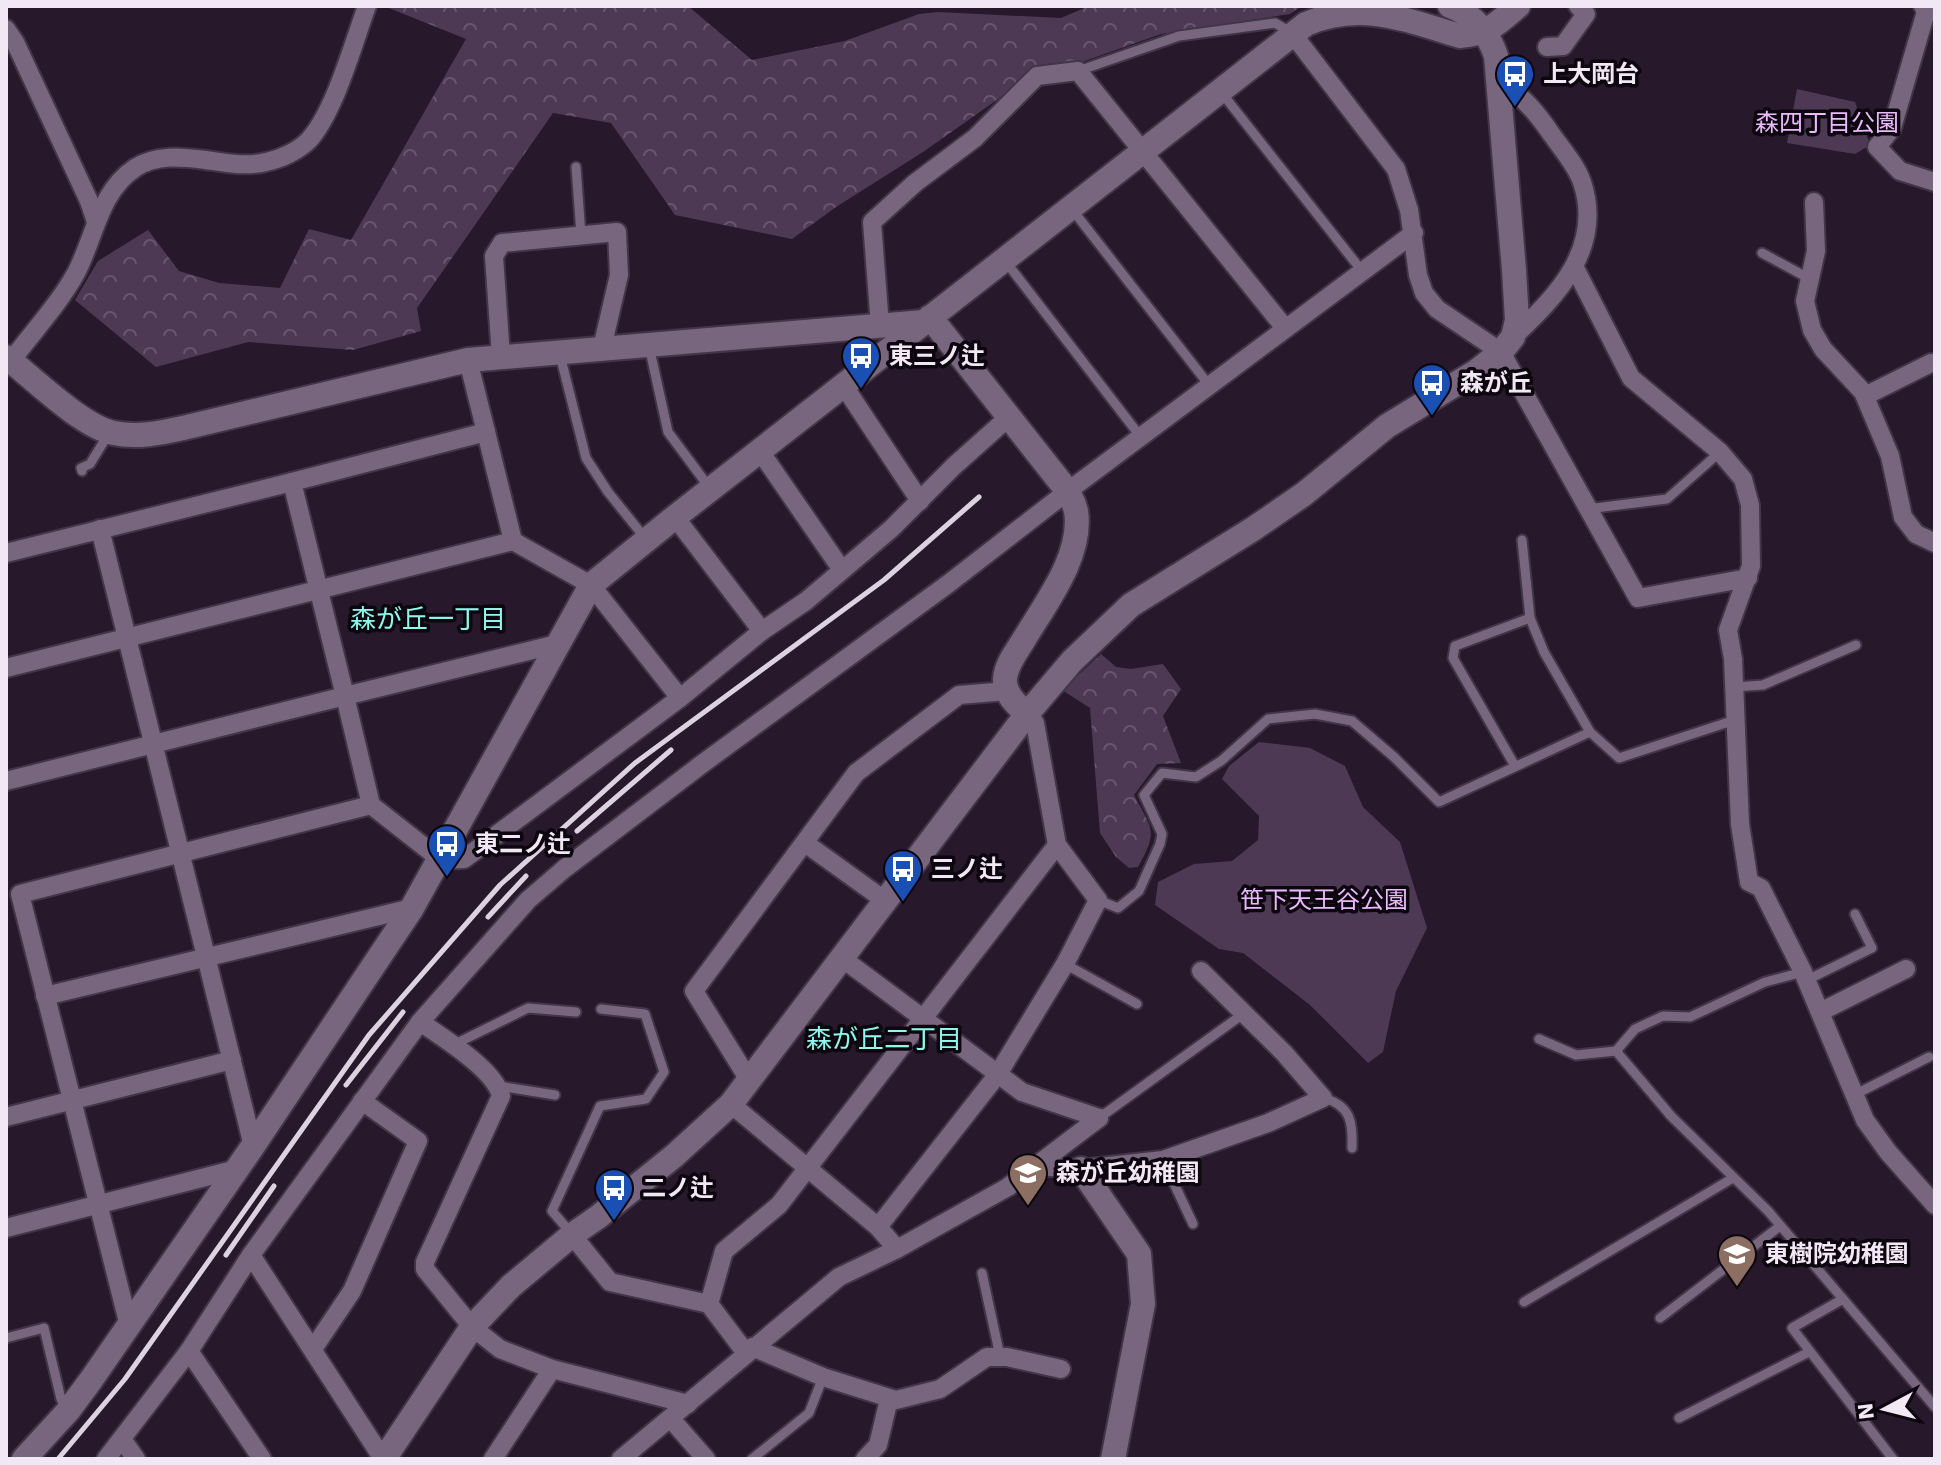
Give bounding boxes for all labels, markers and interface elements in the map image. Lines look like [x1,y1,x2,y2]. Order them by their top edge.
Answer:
bus stop icon: 上大岡台 [1494,53,1536,108]
place label: 上大岡台 [1543,60,1639,88]
park label: 森四丁目公園 [1755,109,1899,137]
bus stop icon: 東三ノ辻 [840,335,882,390]
place label: 東三ノ辻 [889,342,985,370]
bus stop icon: 森が丘 [1411,362,1453,417]
place label: 森が丘 [1460,369,1532,397]
district label: 森が丘一丁目 [350,604,506,634]
bus stop icon: 東二ノ辻 [426,823,468,878]
place label: 東二ノ辻 [475,830,571,858]
bus stop icon: 三ノ辻 [882,848,924,903]
place label: 三ノ辻 [931,855,1003,883]
park label: 笹下天王谷公園 [1240,886,1408,914]
district label: 森が丘二丁目 [806,1024,962,1054]
school or university icon: 森が丘幼稚園 [1007,1152,1049,1207]
place label: 森が丘幼稚園 [1056,1159,1200,1187]
bus stop icon: 二ノ辻 [593,1167,635,1222]
place label: 二ノ辻 [642,1174,714,1202]
school or university icon: 東樹院幼稚園 [1716,1233,1758,1288]
place label: 東樹院幼稚園 [1765,1240,1909,1268]
north arrow [1845,1369,1925,1449]
text: N [1852,1402,1879,1421]

